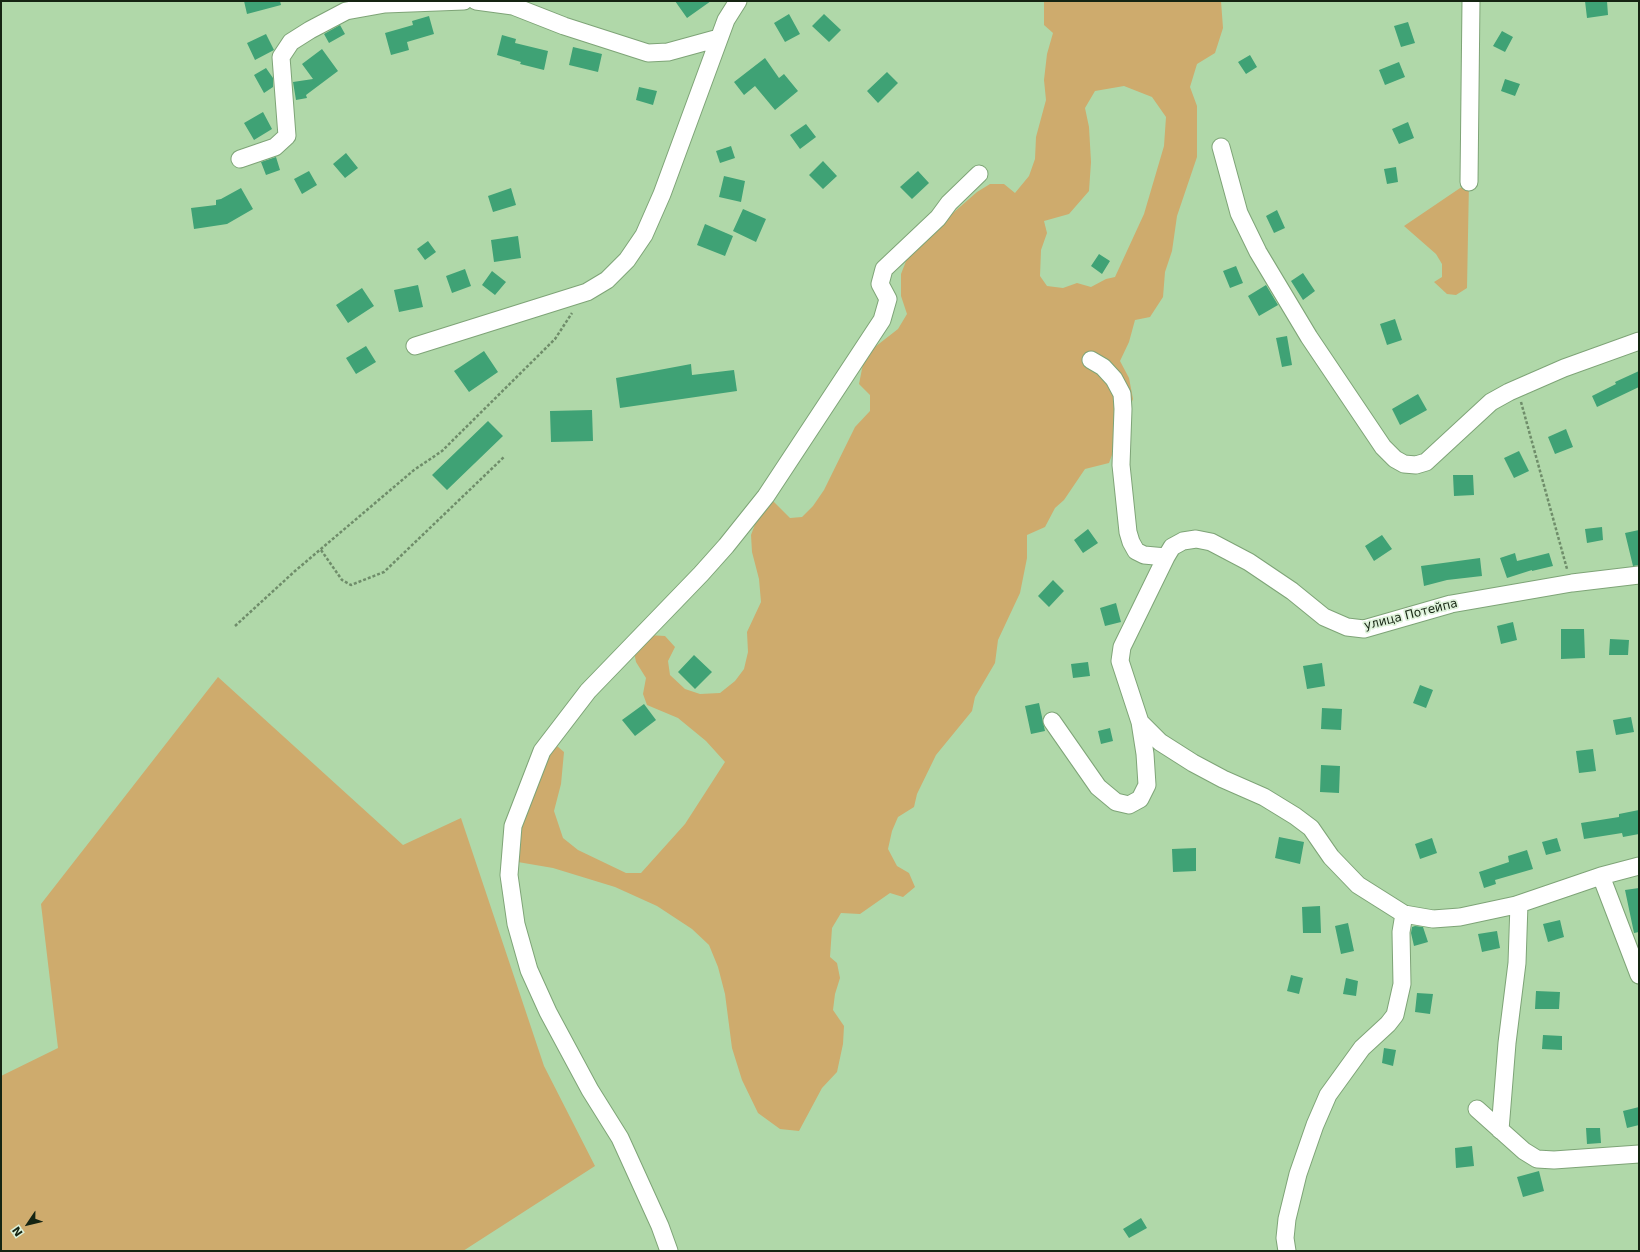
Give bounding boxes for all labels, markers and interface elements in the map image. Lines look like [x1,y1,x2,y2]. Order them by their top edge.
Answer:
street label: улица Потейпа [1363,596,1459,634]
north arrow [8,1204,48,1244]
text: N [10,1224,26,1239]

